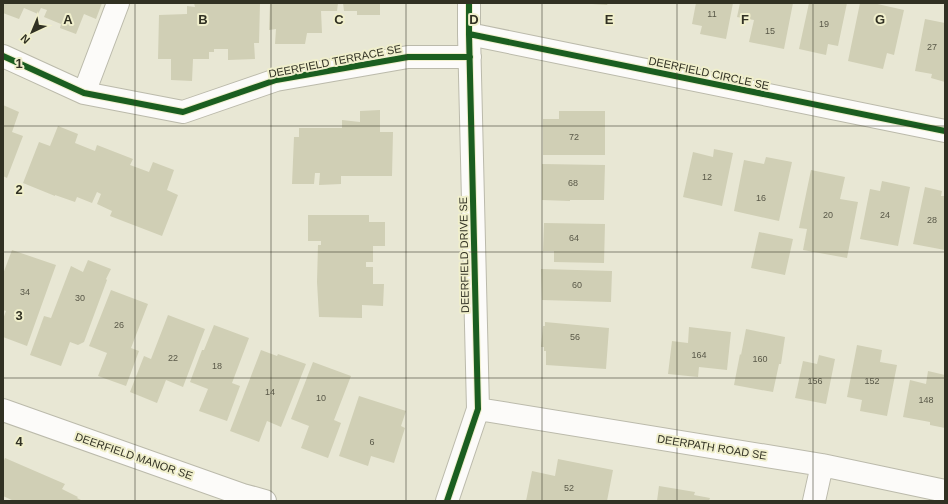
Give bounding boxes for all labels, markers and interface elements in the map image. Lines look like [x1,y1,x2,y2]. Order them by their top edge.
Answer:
house number: 11 [707,9,717,19]
north arrow [12,12,52,52]
text: A [63,12,73,27]
text: B [198,12,208,27]
text: C [334,12,344,27]
text: D [469,12,479,27]
text: E [605,12,614,27]
text: F [741,12,749,27]
text: G [875,12,885,27]
house number: 19 [819,19,829,29]
house number: 15 [765,26,775,36]
text: N [18,32,32,46]
street label: DEERFIELD TERRACE SE [268,42,402,80]
house number: 27 [927,42,937,52]
street label: DEERFIELD CIRCLE SE [648,54,770,92]
text: 1 [15,56,23,71]
house number: 72 [569,132,579,142]
house number: 12 [702,172,712,182]
house number: 68 [568,178,578,188]
text: 2 [15,182,23,197]
house number: 16 [756,193,766,203]
street label: DEERFIELD DRIVE SE [457,197,471,313]
house number: 20 [823,210,833,220]
house number: 24 [880,210,890,220]
house number: 28 [927,215,937,225]
house number: 64 [569,233,579,243]
house number: 60 [572,280,582,290]
house number: 34 [20,287,30,297]
house number: 30 [75,293,85,303]
text: 3 [15,308,23,323]
house number: 26 [114,320,124,330]
house number: 56 [570,332,580,342]
house number: 164 [691,350,707,360]
house number: 22 [168,353,178,363]
house number: 160 [752,354,768,364]
house number: 18 [212,361,222,371]
house number: 156 [807,376,823,386]
house number: 152 [864,376,880,386]
house number: 14 [265,387,275,397]
house number: 10 [316,393,326,403]
house number: 148 [918,395,934,405]
street label: DEERFIELD MANOR SE [74,430,194,482]
street label: DEERPATH ROAD SE [656,432,768,462]
text: 4 [15,434,23,449]
house number: 6 [369,437,375,447]
house number: 52 [564,483,574,493]

